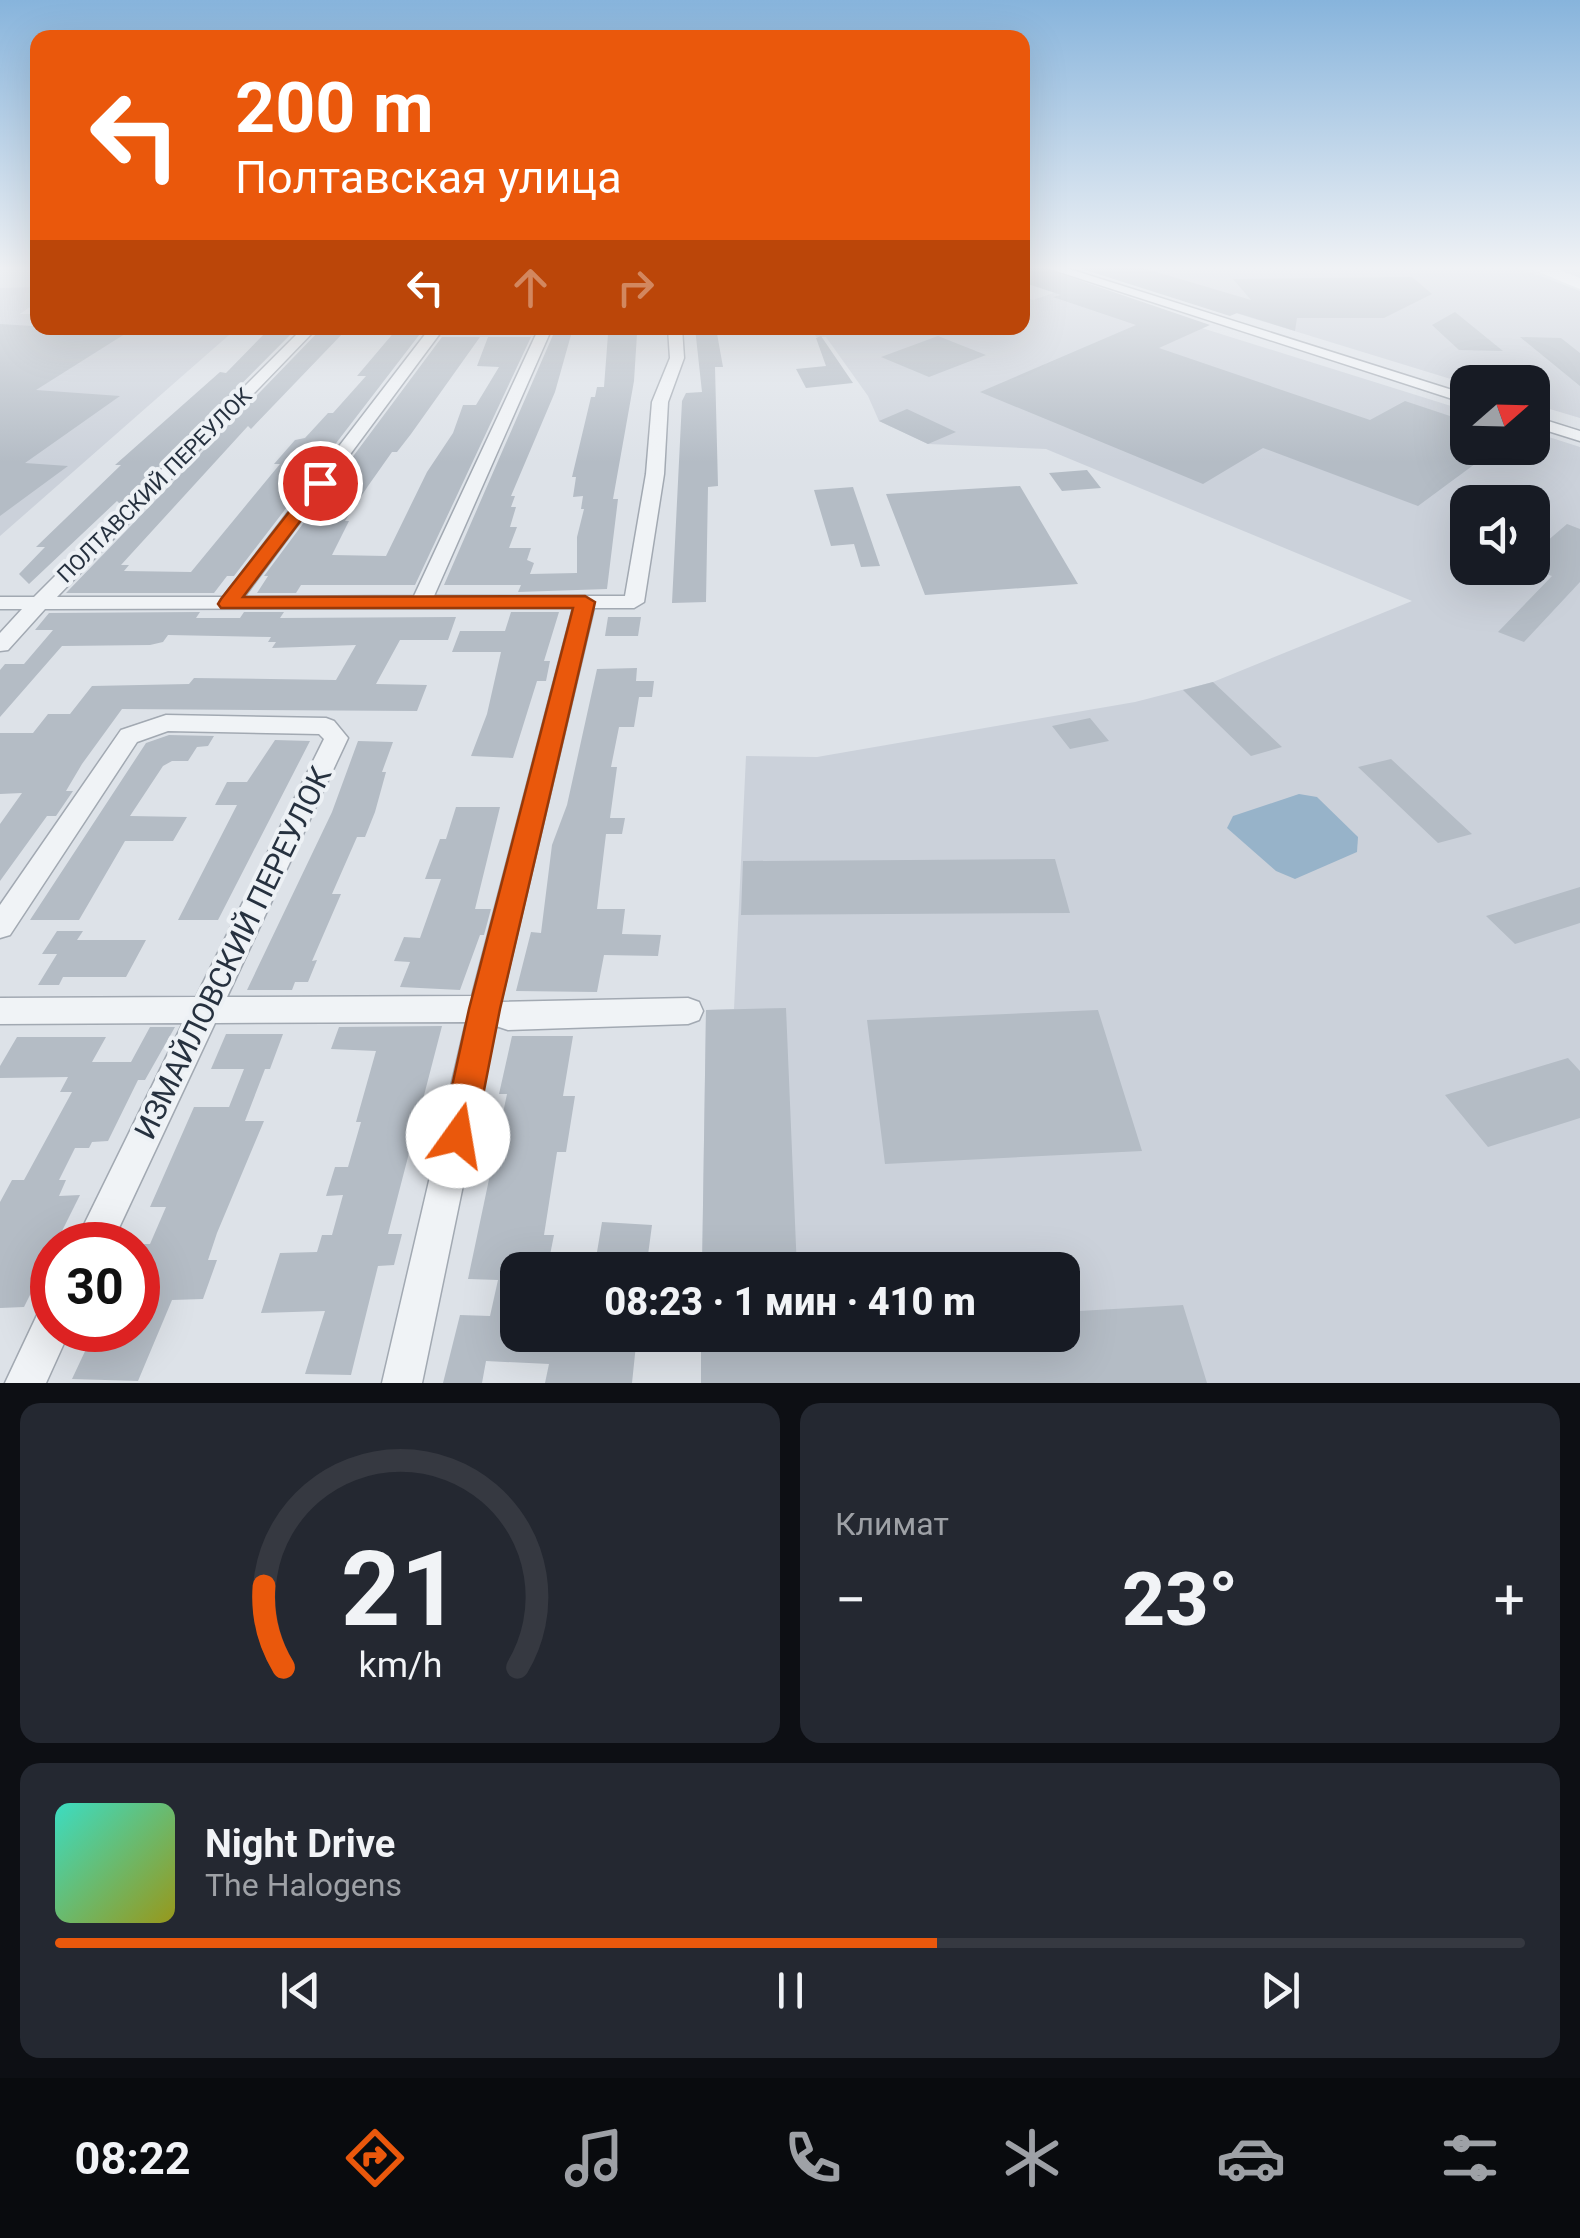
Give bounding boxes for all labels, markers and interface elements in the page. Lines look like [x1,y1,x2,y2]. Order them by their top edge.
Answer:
text: 200 m [235,67,434,149]
icon: left [70,70,200,200]
text: Полтавская улица [235,151,622,204]
icon: left [398,260,453,315]
icon: ahead [503,260,558,315]
icon: right [608,260,663,315]
north arrow [1450,365,1550,465]
map controls [1450,365,1550,585]
street label: ПОЛТАВСКИЙ ПЕРЕУЛОК [52,383,257,588]
pin [278,441,363,526]
icon: arrive [293,456,348,511]
button: sound [1450,485,1550,585]
street label: ИЗМАЙЛОВСКИЙ ПЕРЕУЛОК [127,760,338,1145]
position arrow [406,1084,510,1188]
speed limit sign: 30 [30,1222,160,1352]
text: 08:23 · 1 мин · 410 m [604,1280,976,1324]
text: Климат [835,1505,949,1543]
text: 21 [340,1529,460,1650]
text: 23° [1122,1555,1238,1643]
text: − [835,1568,866,1632]
text: + [1494,1568,1525,1632]
text: km/h [358,1644,442,1686]
text: Night Drive [205,1822,395,1866]
text: The Halogens [205,1866,402,1904]
icon: previous [273,1963,328,2018]
icon: pause [763,1963,818,2018]
icon: next [1253,1963,1308,2018]
icon: directions [340,2123,410,2193]
icon: music [559,2123,629,2193]
icon: phone [778,2123,848,2193]
icon: climate [997,2123,1067,2193]
icon: car [1216,2123,1286,2193]
icon: filters [1435,2123,1505,2193]
text: 08:22 [75,2132,191,2185]

